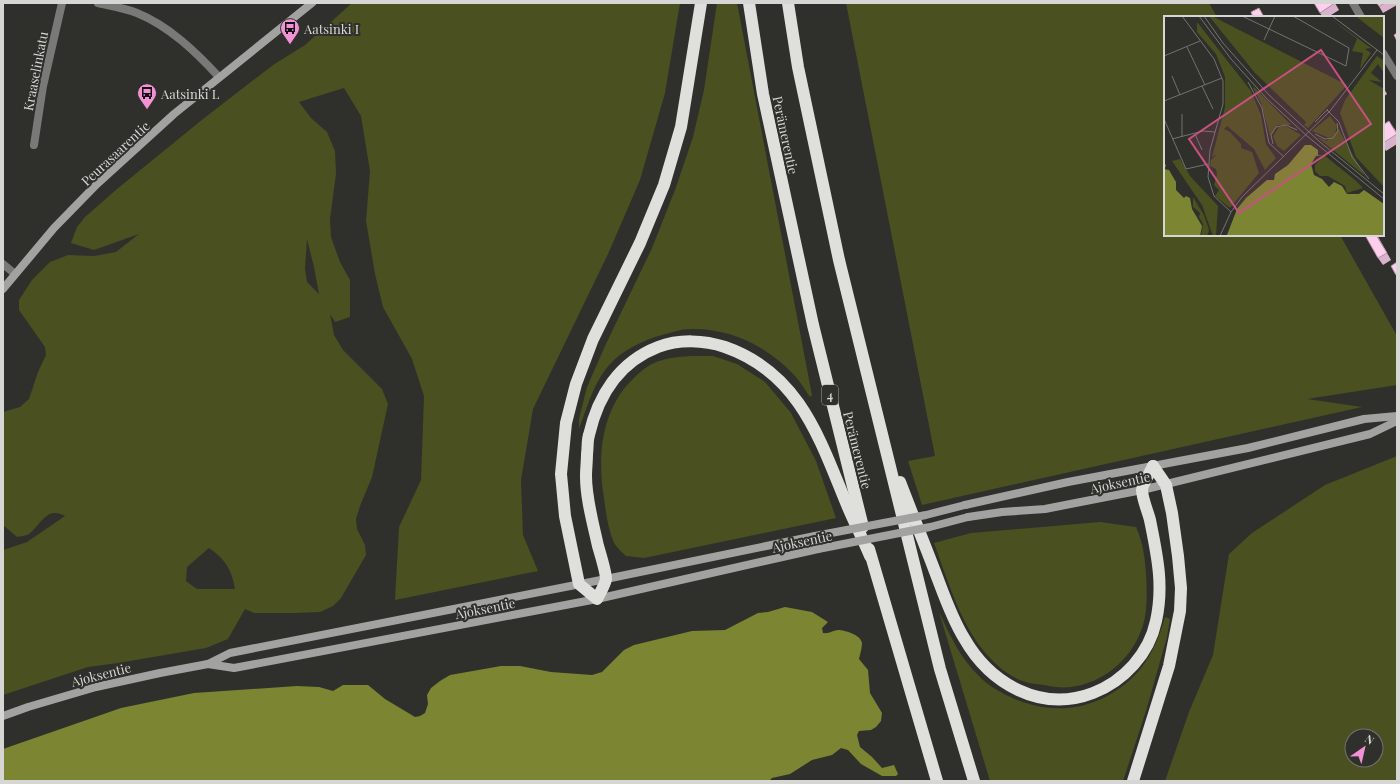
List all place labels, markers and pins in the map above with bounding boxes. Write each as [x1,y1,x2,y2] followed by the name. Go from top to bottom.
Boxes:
[279,17,301,45] bus stop icon: Aatsinki I
[303,20,359,37] place label: Aatsinki I
[136,82,158,110] bus stop icon: Aatsinki L
[160,85,220,102] place label: Aatsinki L

